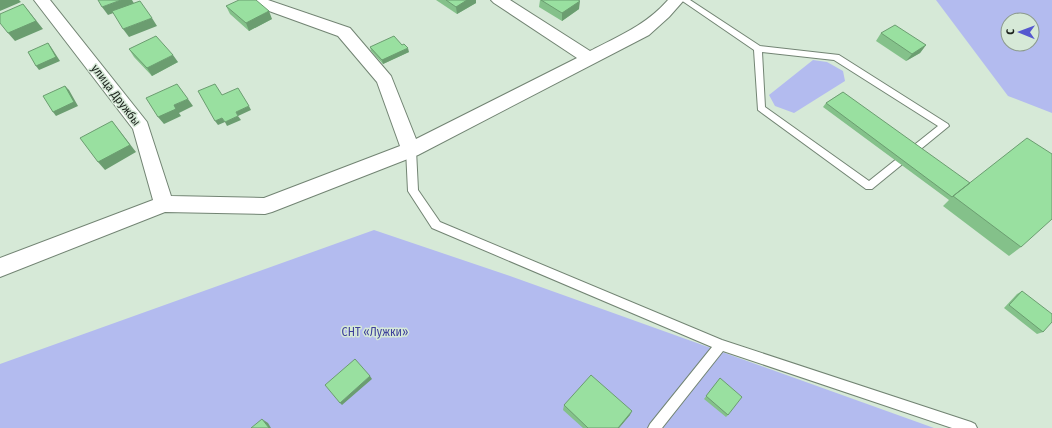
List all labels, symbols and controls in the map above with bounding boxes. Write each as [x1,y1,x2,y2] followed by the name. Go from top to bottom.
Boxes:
[1000,12,1040,52] north arrow
[1004,29,1017,35] text: С
[88,62,144,128] street label: улица Дружбы
[342,325,408,339] park label: СНТ «Лужки»

